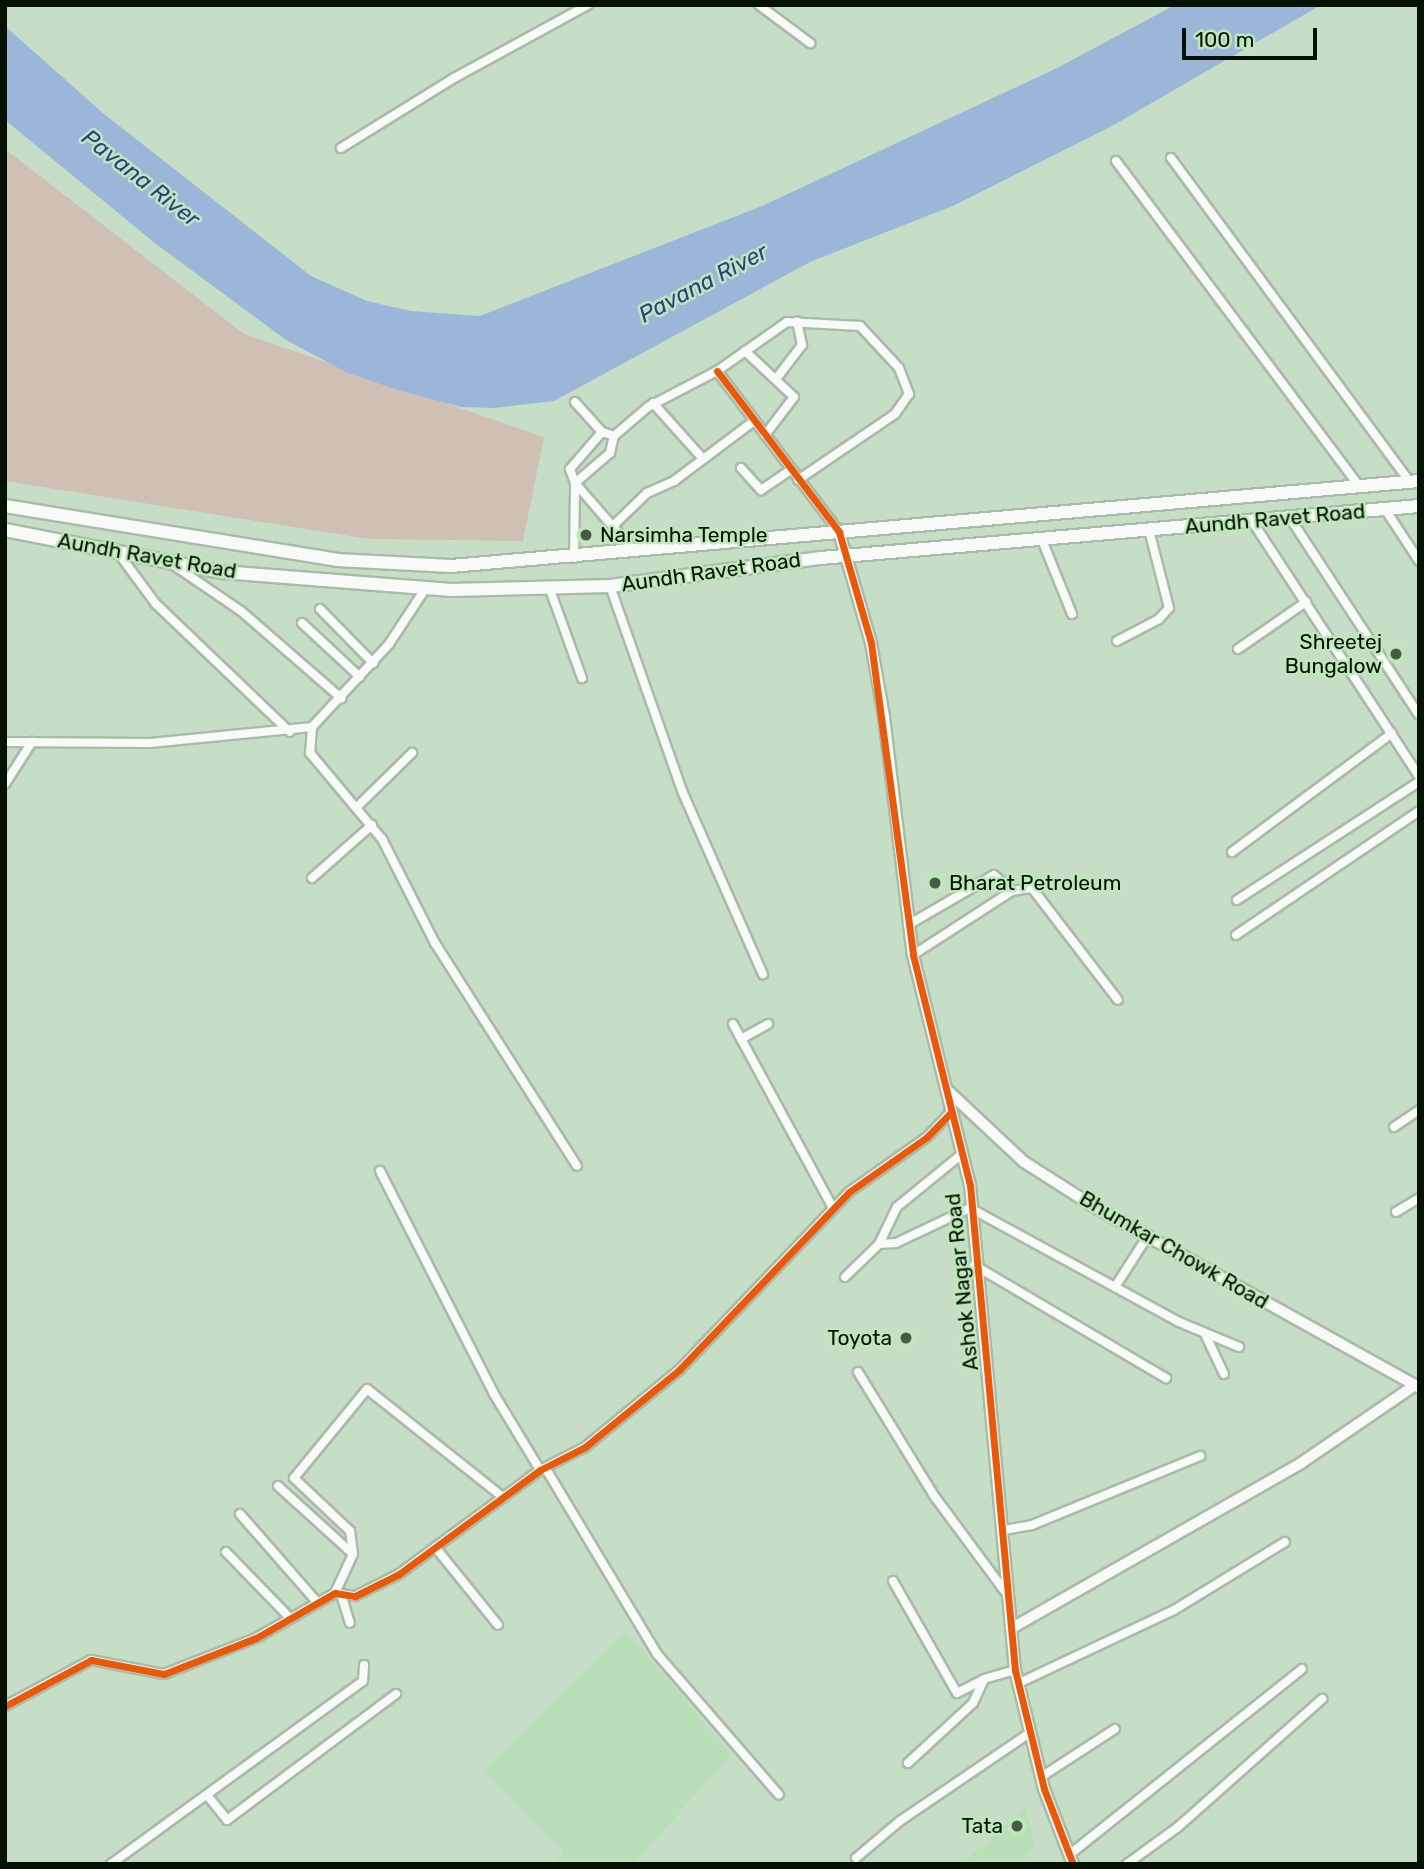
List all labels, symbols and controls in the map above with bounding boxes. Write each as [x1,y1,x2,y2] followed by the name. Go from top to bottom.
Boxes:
[1186,14,1321,58] scale bar
[1195,27,1254,52] text: 100 m
[76,123,206,233] water label: Pavana River
[634,237,772,329] water label: Pavana River
[1184,499,1366,539] street label: Aundh Ravet Road
[600,522,768,548] place label: Narsimha Temple
[578,527,594,543] marker: Narsimha Temple
[56,528,238,584] street label: Aundh Ravet Road
[620,547,802,597] street label: Aundh Ravet Road
[1285,629,1382,679] place label: Shreetej Bungalow
[1388,646,1404,662] marker: Shreetej Bungalow
[949,870,1121,896] place label: Bharat Petroleum
[927,875,943,891] marker: Bharat Petroleum
[1075,1185,1273,1315] street label: Bhumkar Chowk Road
[940,1192,984,1372] street label: Ashok Nagar Road
[827,1325,892,1351] place label: Toyota
[898,1330,914,1346] marker: Toyota
[961,1813,1003,1839] place label: Tata
[1009,1818,1025,1834] marker: Tata

